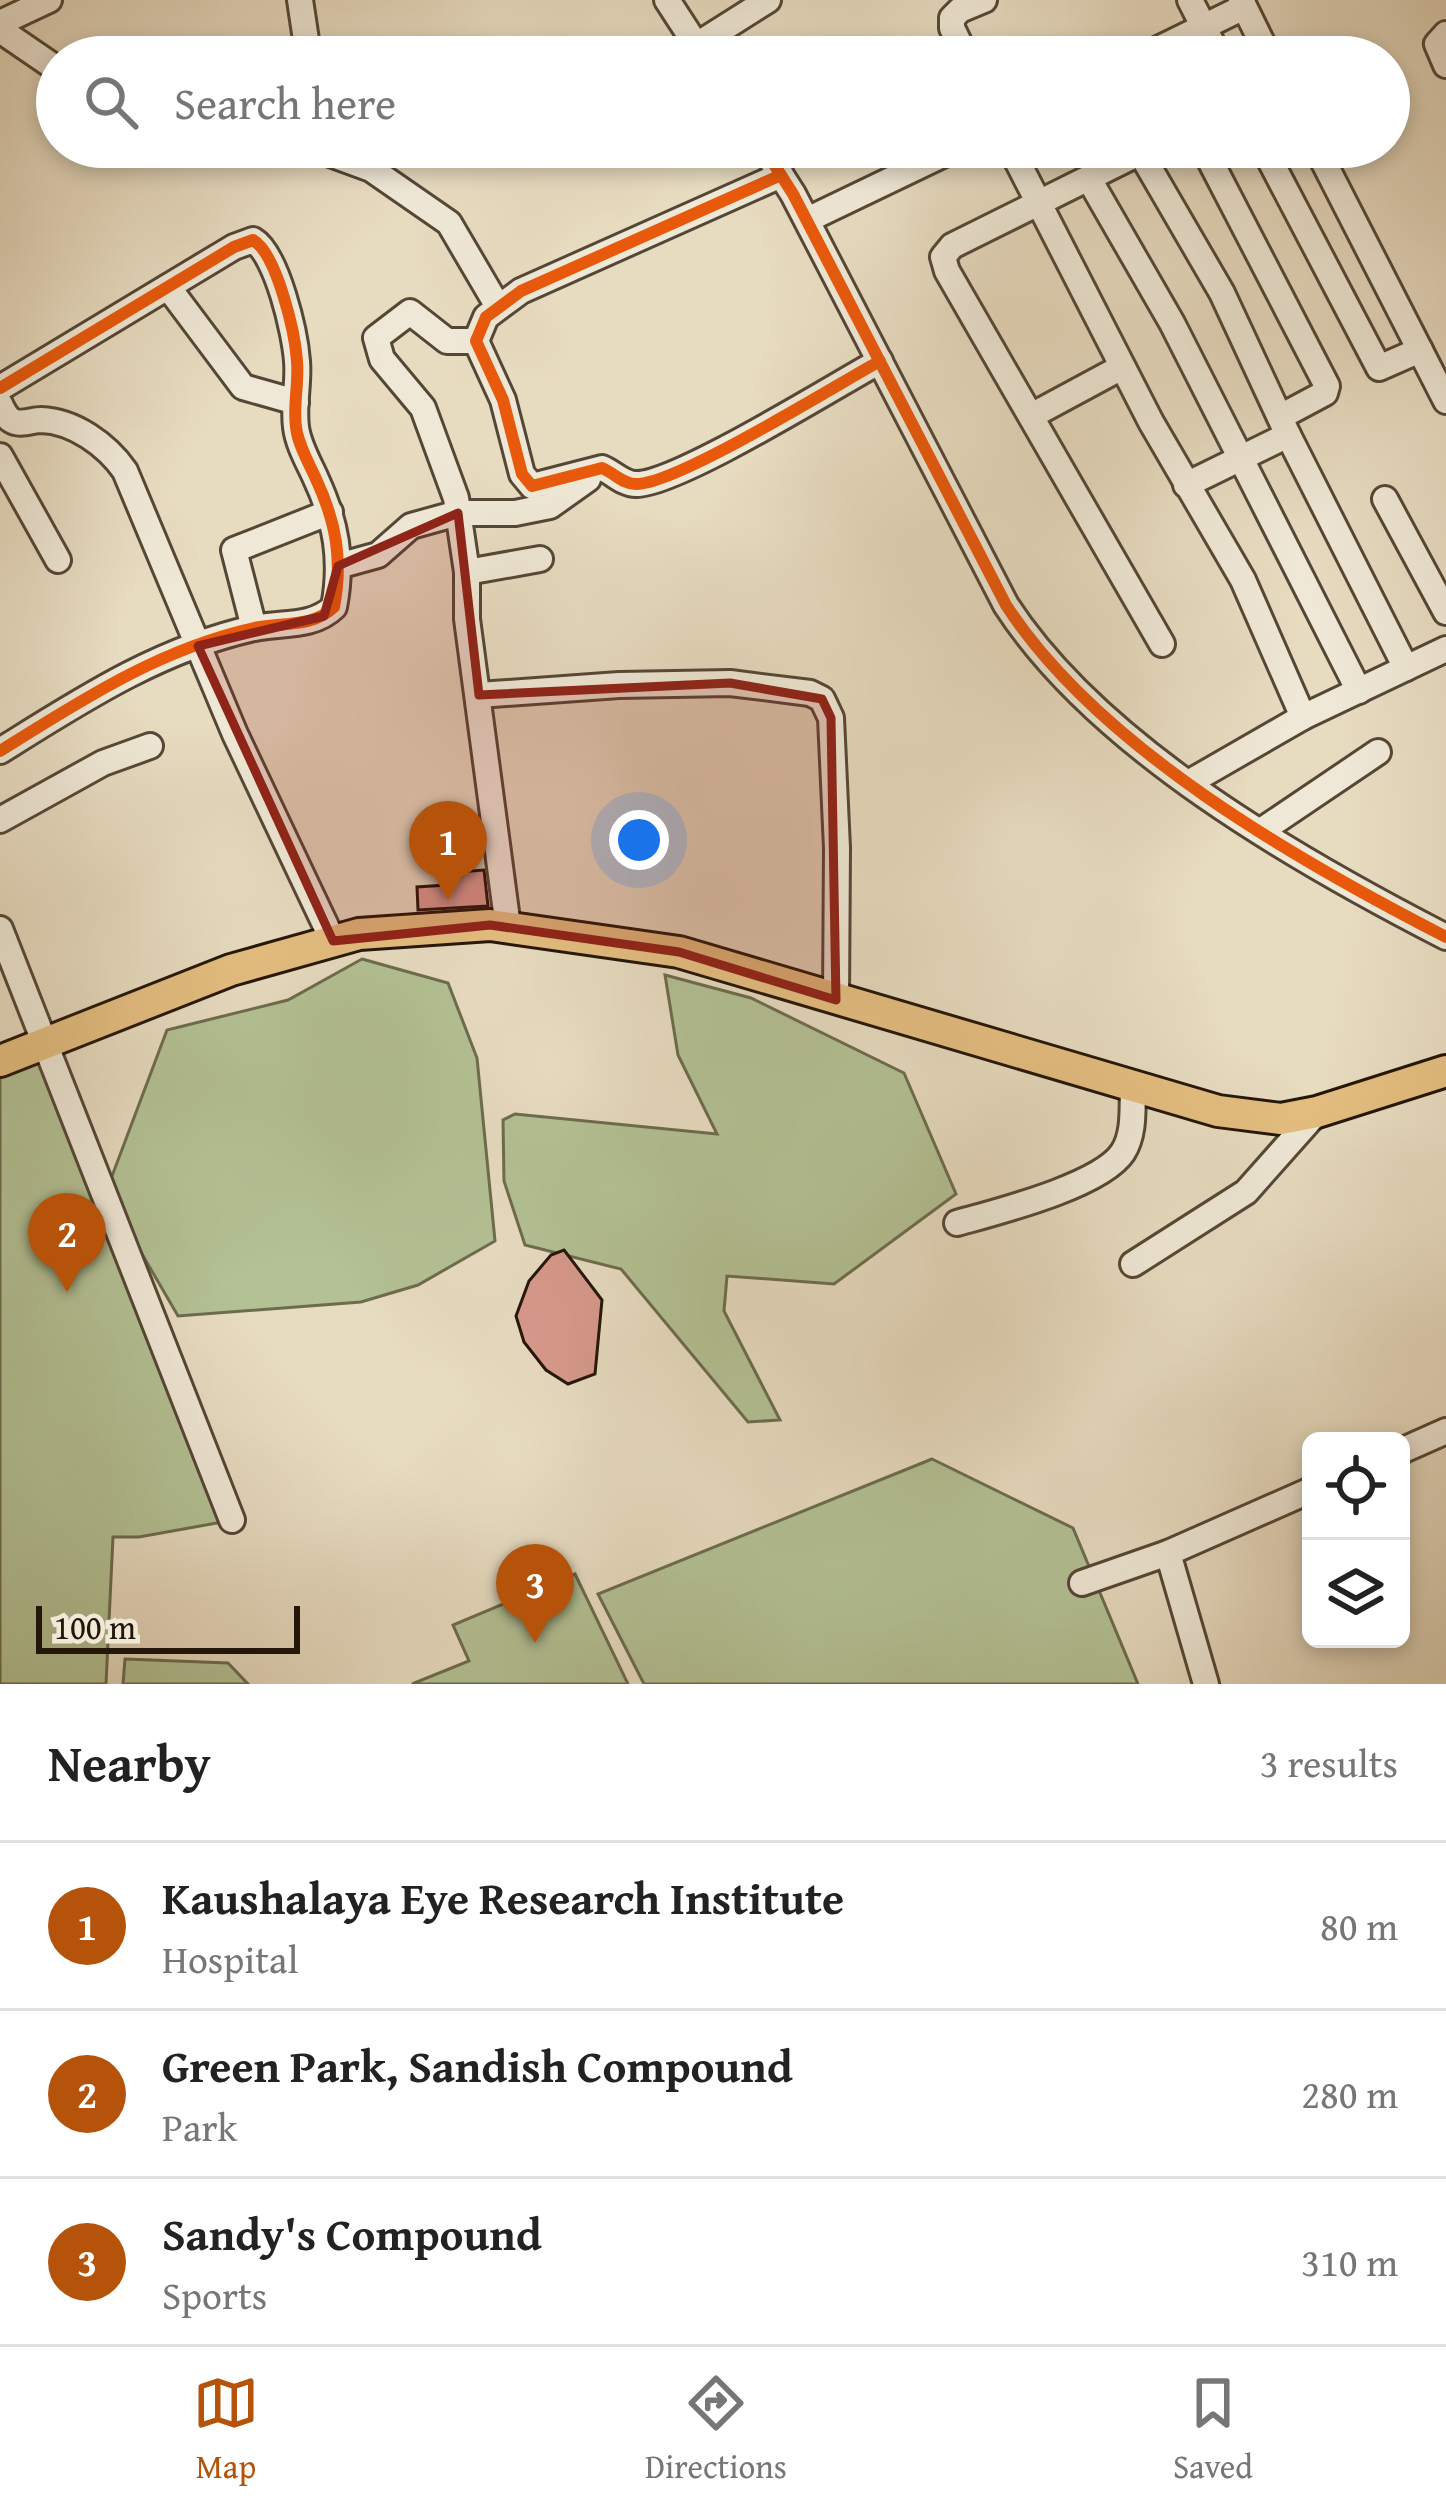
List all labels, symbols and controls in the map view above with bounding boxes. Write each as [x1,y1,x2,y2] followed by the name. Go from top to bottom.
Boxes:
[36,36,1410,168] search box
[78,69,144,135] icon: search
[174,70,396,135] text: Search here
[409,801,487,900] pin: 1
[609,810,669,870] your location
[28,1193,106,1292] pin: 2
[1302,1432,1410,1648] map controls
[1302,1432,1410,1540] button: locate
[1302,1540,1410,1648] button: layers
[496,1544,574,1643] pin: 3
[36,1600,300,1653] scale bar
[54,1603,136,1651] text: 100 m
[48,1725,211,1800] text: Nearby
[1260,1734,1398,1791] text: 3 results
[162,1865,844,1930] text: Kaushalaya Eye Research Institute
[77,1897,97,1954] text: 1
[1320,1897,1398,1954] text: 80 m
[162,1930,298,1987] text: Hospital
[162,2033,793,2098] text: Green Park, Sandish Compound
[77,2065,97,2122] text: 2
[1301,2065,1398,2122] text: 280 m
[162,2098,237,2155] text: Park
[162,2201,542,2266] text: Sandy's Compound
[77,2233,97,2290] text: 3
[1301,2233,1398,2290] text: 310 m
[162,2266,267,2323] text: Sports
[193,2370,259,2490] tab: Map
[645,2370,787,2490] tab: Directions
[1173,2370,1253,2490] tab: Saved

